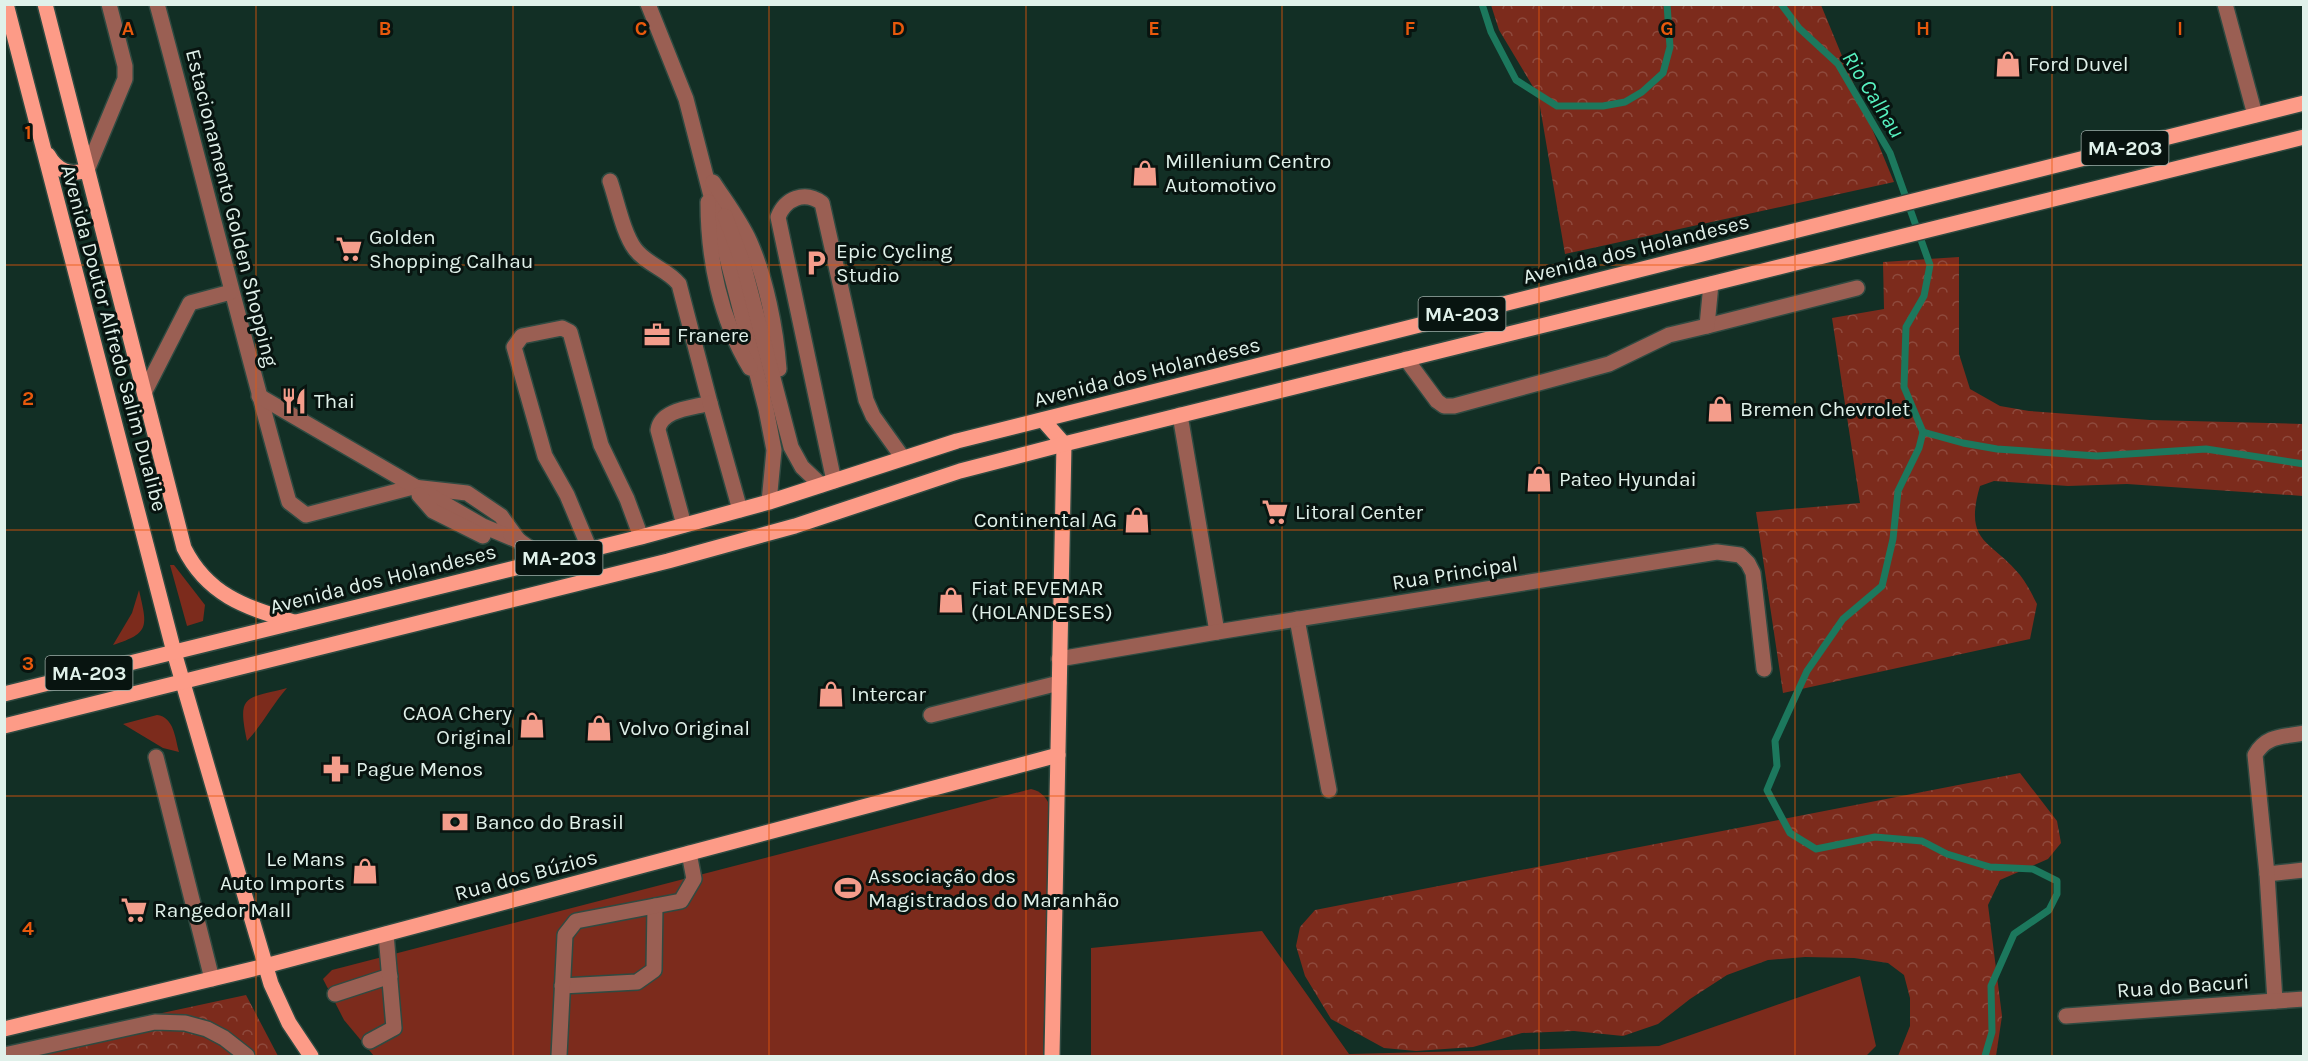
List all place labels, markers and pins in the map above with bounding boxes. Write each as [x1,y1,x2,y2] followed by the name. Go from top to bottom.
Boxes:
[1993,49,2023,79] shop icon: Ford Duvel
[2028,52,2129,76] place label: Ford Duvel
[1165,149,1331,197] place label: Millenium Centro Automotivo
[1130,158,1160,188] shop icon: Millenium Centro Automotivo
[369,225,533,273] place label: Golden Shopping Calhau
[334,234,364,264] supermarket icon: Golden Shopping Calhau
[836,239,952,287] place label: Epic Cycling Studio
[801,248,831,278] parking icon: Epic Cycling Studio
[642,320,672,350] office icon: Franere
[677,323,749,347] place label: Franere
[279,386,309,416] restaurant icon: Thai
[314,389,355,413] place label: Thai
[1705,394,1735,424] shop icon: Bremen Chevrolet
[1740,397,1910,421] place label: Bremen Chevrolet
[1524,464,1554,494] shop icon: Pateo Hyundai
[1559,467,1697,491] place label: Pateo Hyundai
[1260,497,1290,527] supermarket icon: Litoral Center
[1295,500,1423,524] place label: Litoral Center
[1122,505,1152,535] shop icon: Continental AG
[974,508,1117,532] place label: Continental AG
[971,576,1113,624] place label: Fiat REVEMAR (HOLANDESES)
[936,585,966,615] shop icon: Fiat REVEMAR (HOLANDESES)
[816,679,846,709] shop icon: Intercar
[851,682,926,706] place label: Intercar
[403,701,512,749] place label: CAOA Chery Original
[517,710,547,740] shop icon: CAOA Chery Original
[584,713,614,743] shop icon: Volvo Original
[619,716,750,740] place label: Volvo Original
[321,754,351,784] pharmacy icon: Pague Menos
[356,757,483,781] place label: Pague Menos
[440,807,470,837] bank icon: Banco do Brasil
[475,810,624,834] place label: Banco do Brasil
[220,847,345,895] place label: Le Mans Auto Imports
[350,856,380,886] shop icon: Le Mans Auto Imports
[868,864,1119,912] place label: Associação dos Magistrados do Maranhão
[833,873,863,903] sports icon: Associação dos Magistrados do Maranhão
[119,895,149,925] supermarket icon: Rangedor Mall
[154,898,291,922] place label: Rangedor Mall

